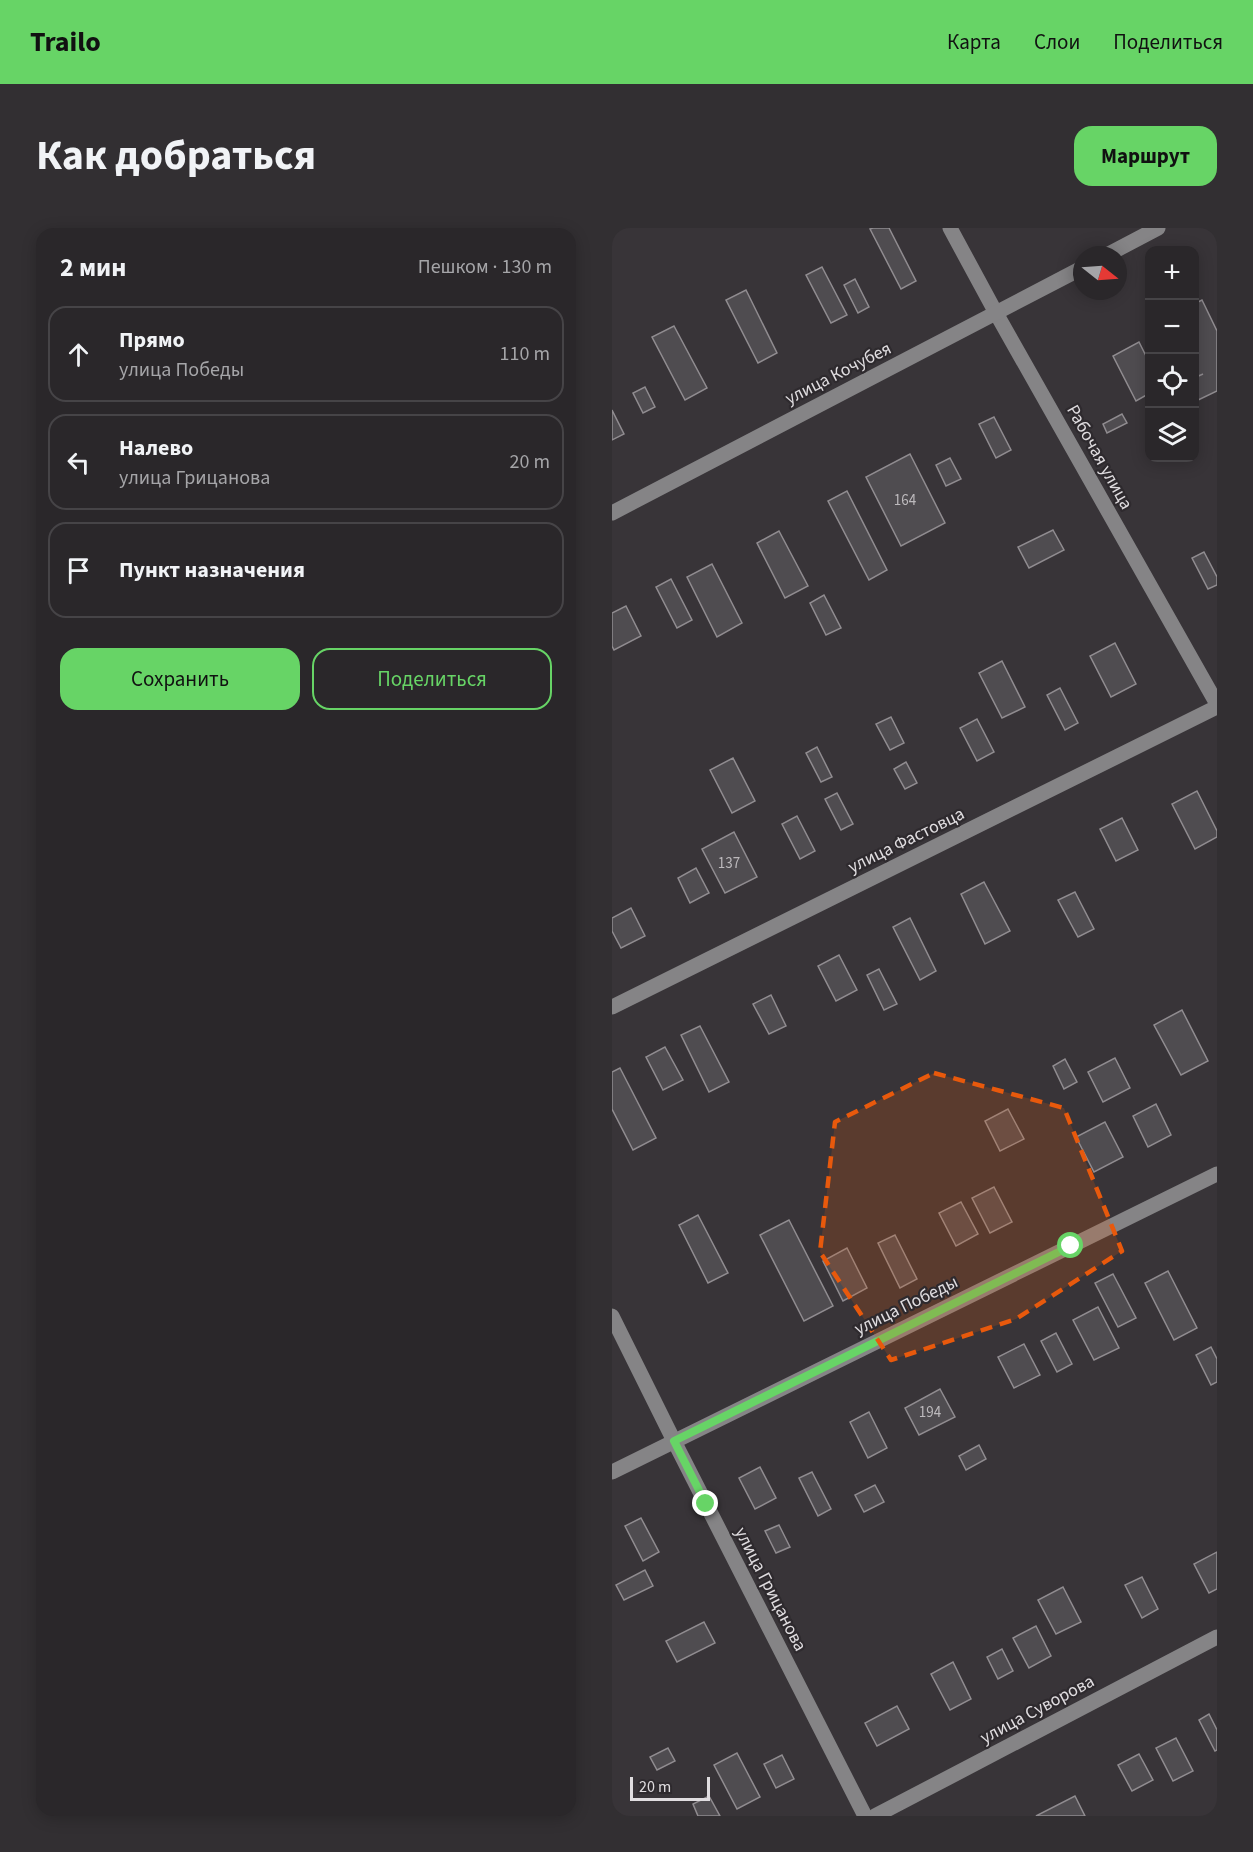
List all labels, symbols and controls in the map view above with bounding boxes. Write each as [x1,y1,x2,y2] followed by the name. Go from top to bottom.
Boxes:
[30,22,101,62] text: Trailo
[947,27,1001,57] text: Карта
[1034,27,1080,57] text: Слои
[1113,27,1223,57] text: Поделиться
[36,126,316,186] text: Как добраться
[1074,126,1217,186] button: Маршрут
[1073,246,1127,300] north arrow
[1145,246,1199,462] map controls
[1145,246,1199,300] button: +
[60,249,126,286] text: 2 мин
[418,253,552,281] text: Пешком · 130 m
[1145,300,1199,354] button: −
[119,324,185,356] text: Прямо
[781,336,896,411] street label: улица Кочубея
[62,338,95,371] icon: ahead
[500,340,550,368] text: 110 m
[1145,354,1199,408] button: locate
[119,356,244,384] text: улица Победы
[1060,400,1139,514] street label: Рабочая улица
[1145,408,1199,462] button: layers
[119,432,193,464] text: Налево
[62,446,95,479] icon: left
[510,448,550,476] text: 20 m
[119,464,270,492] text: улица Грицанова
[894,490,917,511] house number: 164
[62,554,95,587] icon: arrive
[119,554,305,586] text: Пункт назначения
[60,648,300,710] button: Сохранить
[312,648,552,710] button: Поделиться
[844,801,969,879] street label: улица Фастовца
[718,853,740,874] house number: 137
[1057,1232,1083,1258] route start
[850,1270,962,1341] street label: улица Победы
[919,1402,942,1423] house number: 194
[692,1490,718,1516] route end
[729,1523,813,1656] street label: улица Грицанова
[976,1669,1099,1750] street label: улица Суворова
[630,1774,710,1802] scale bar
[639,1776,671,1798] text: 20 m

